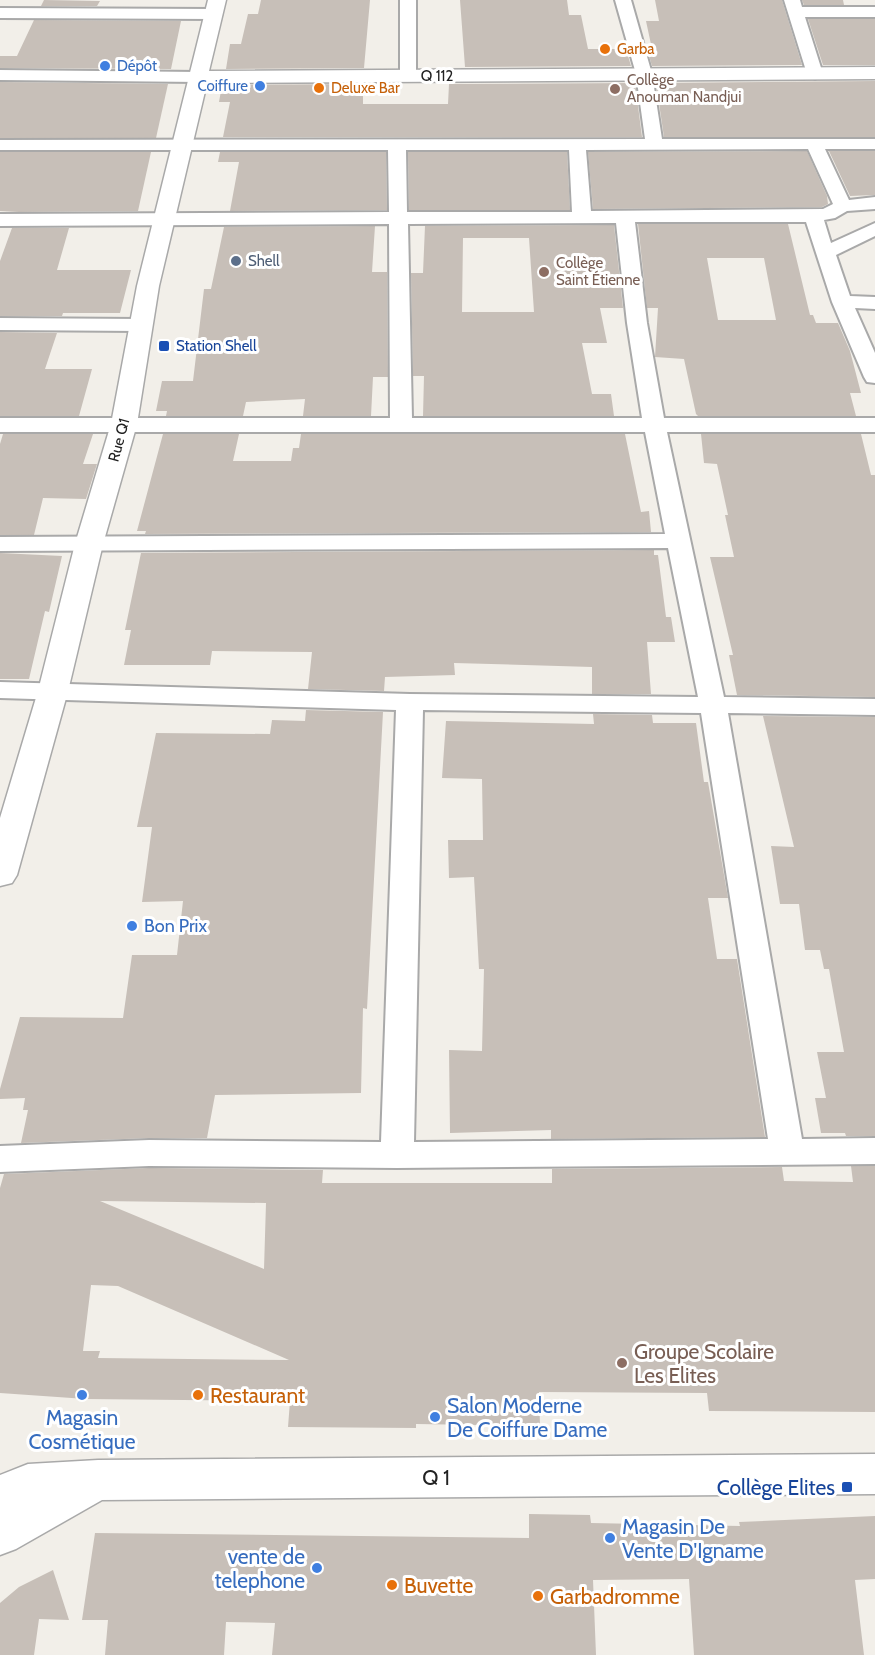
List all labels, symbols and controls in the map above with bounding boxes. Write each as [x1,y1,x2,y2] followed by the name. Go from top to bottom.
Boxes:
[617,40,655,58] place label: Garba
[598,42,612,56] marker: Garba
[117,57,157,75] place label: Dépôt
[98,59,112,73] marker: Dépôt
[421,67,453,85] street label: Q 112
[627,71,741,106] place label: Collège Anouman Nandjui
[198,77,248,95] place label: Coiffure
[253,79,267,93] marker: Coiffure
[331,79,400,97] place label: Deluxe Bar
[312,81,326,95] marker: Deluxe Bar
[608,82,622,96] marker: Collège Anouman Nandjui
[248,252,280,270] place label: Shell
[229,254,243,268] marker: Shell
[556,254,641,289] place label: Collège Saint Étienne
[537,265,551,279] marker: Collège Saint Étienne
[176,337,257,355] place label: Station Shell
[157,339,171,353] marker: Station Shell
[105,416,133,464] street label: Rue Q1
[144,915,207,937] place label: Bon Prix
[125,919,139,933] marker: Bon Prix
[634,1339,774,1388] place label: Groupe Scolaire Les Elites
[615,1356,629,1370] marker: Groupe Scolaire Les Elites
[210,1383,305,1408] place label: Restaurant
[75,1388,89,1402] marker: Magasin Cosmétique
[191,1388,205,1402] marker: Restaurant
[447,1393,608,1442] place label: Salon Moderne De Coiffure Dame
[28,1405,136,1454] place label: Magasin Cosmétique
[428,1410,442,1424] marker: Salon Moderne De Coiffure Dame
[422,1465,450,1490] street label: Q 1
[717,1475,835,1500] place label: Collège Elites
[840,1480,854,1494] marker: Collège Elites
[622,1514,764,1563] place label: Magasin De Vente D'Igname
[603,1531,617,1545] marker: Magasin De Vente D'Igname
[215,1544,305,1593] place label: vente de telephone
[310,1561,324,1575] marker: vente de telephone
[404,1573,473,1598] place label: Buvette
[385,1578,399,1592] marker: Buvette
[550,1584,680,1609] place label: Garbadromme
[531,1589,545,1603] marker: Garbadromme

